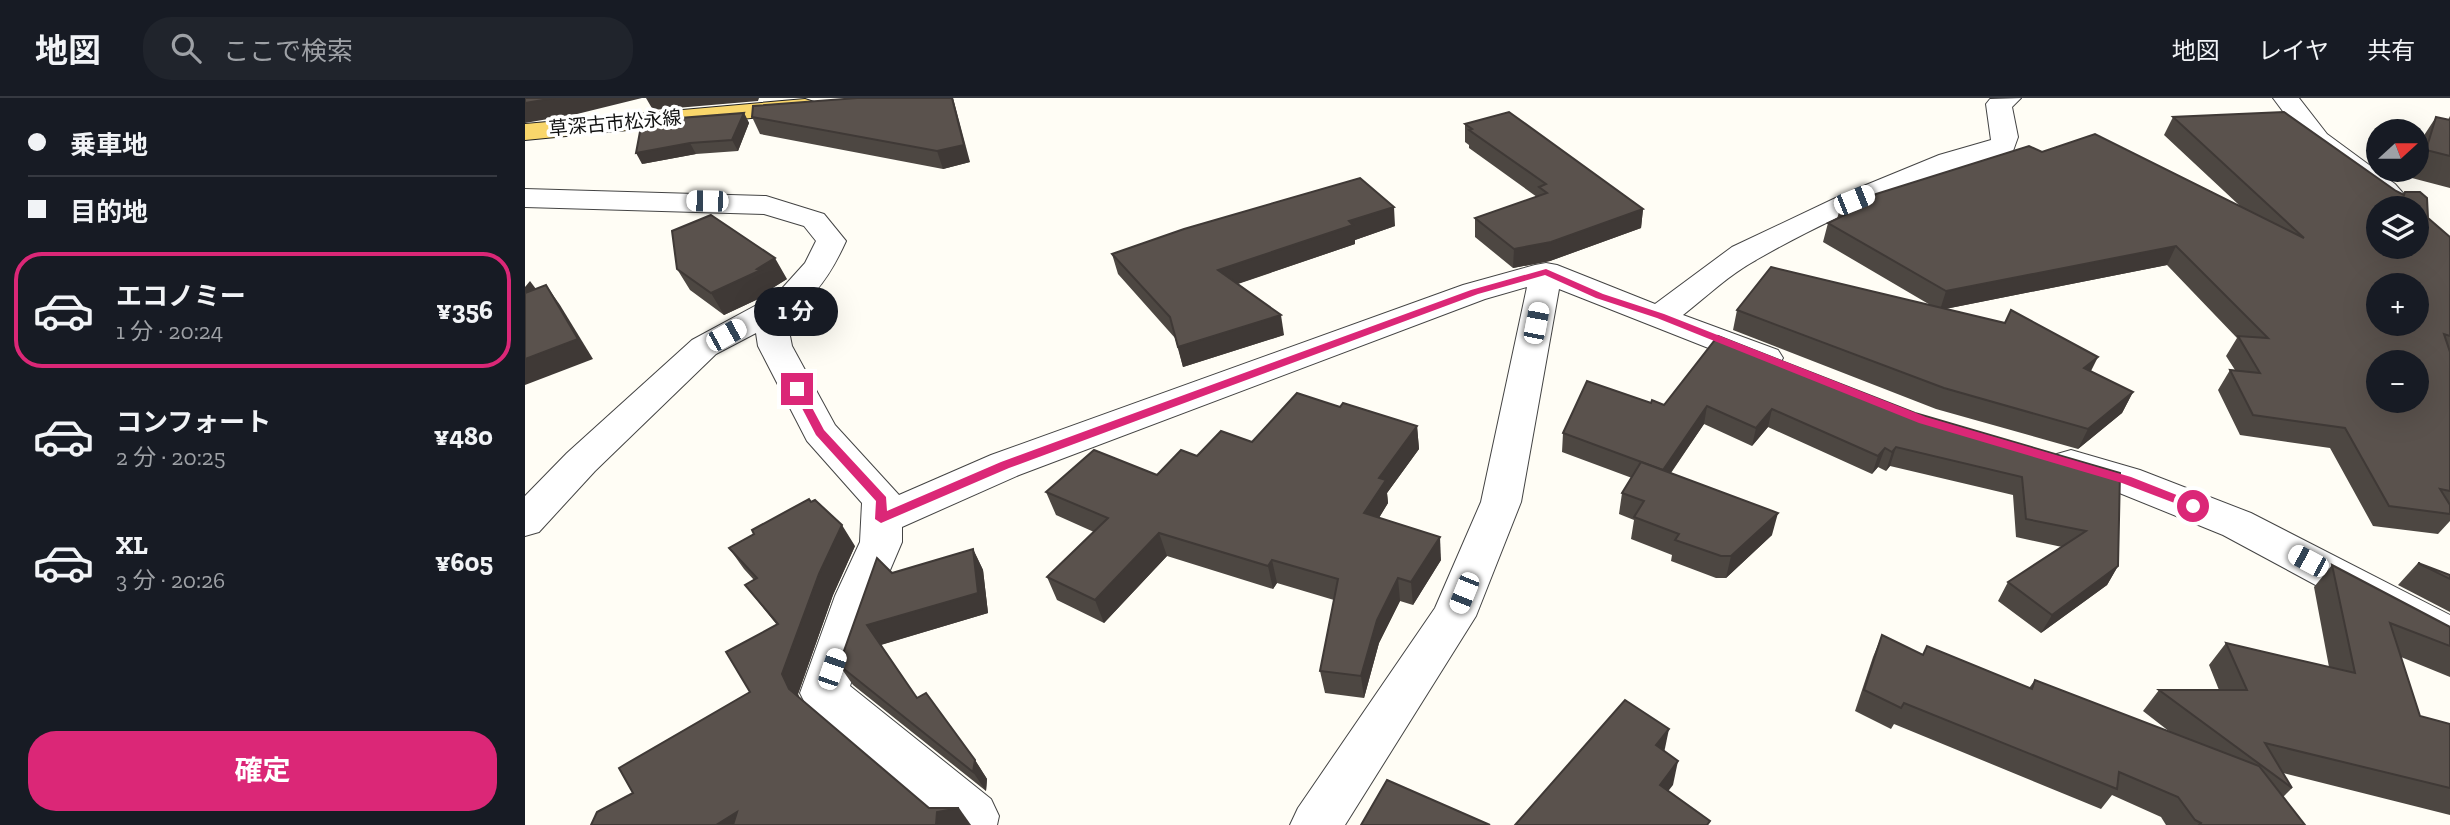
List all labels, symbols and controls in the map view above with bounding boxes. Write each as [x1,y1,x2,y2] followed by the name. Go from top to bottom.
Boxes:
[143,17,633,80] search box
[167,29,205,67] icon: search
[35,31,101,70] text: 地図
[223,35,353,67] text: ここで検索
[2172,36,2220,65] text: 地図
[2258,36,2329,65] text: レイヤ
[2367,36,2415,65] text: 共有
[548,106,682,140] street label: 草深古市松永線
[2366,119,2429,182] north arrow
[2366,119,2429,413] map controls
[70,129,148,161] text: 乗車地
[1831,182,1878,218] car
[686,190,729,212] car
[70,196,148,228] text: 目的地
[2366,196,2429,259] button: layers
[2366,273,2429,336] button: +
[32,279,95,342] icon: car
[116,280,246,312] text: エコノミー
[755,288,839,336] callout: 1 分
[436,294,493,326] text: ¥356
[778,297,814,325] text: 1 分
[1522,300,1551,346] car
[703,316,750,354] car
[116,317,223,345] text: 1 分 · 20:24
[2366,350,2429,413] button: −
[781,373,813,405] route end
[32,405,95,468] icon: car
[116,406,271,438] text: コンフォート
[434,420,493,452] text: ¥480
[116,443,225,471] text: 2 分 · 20:25
[2177,490,2209,522] route start
[116,529,148,561] text: XL
[32,531,95,594] icon: car
[2285,542,2332,580] car
[435,546,493,578] text: ¥605
[116,566,225,594] text: 3 分 · 20:26
[1447,570,1482,616] car
[816,646,849,692] car
[28,731,497,811] button: 確定

